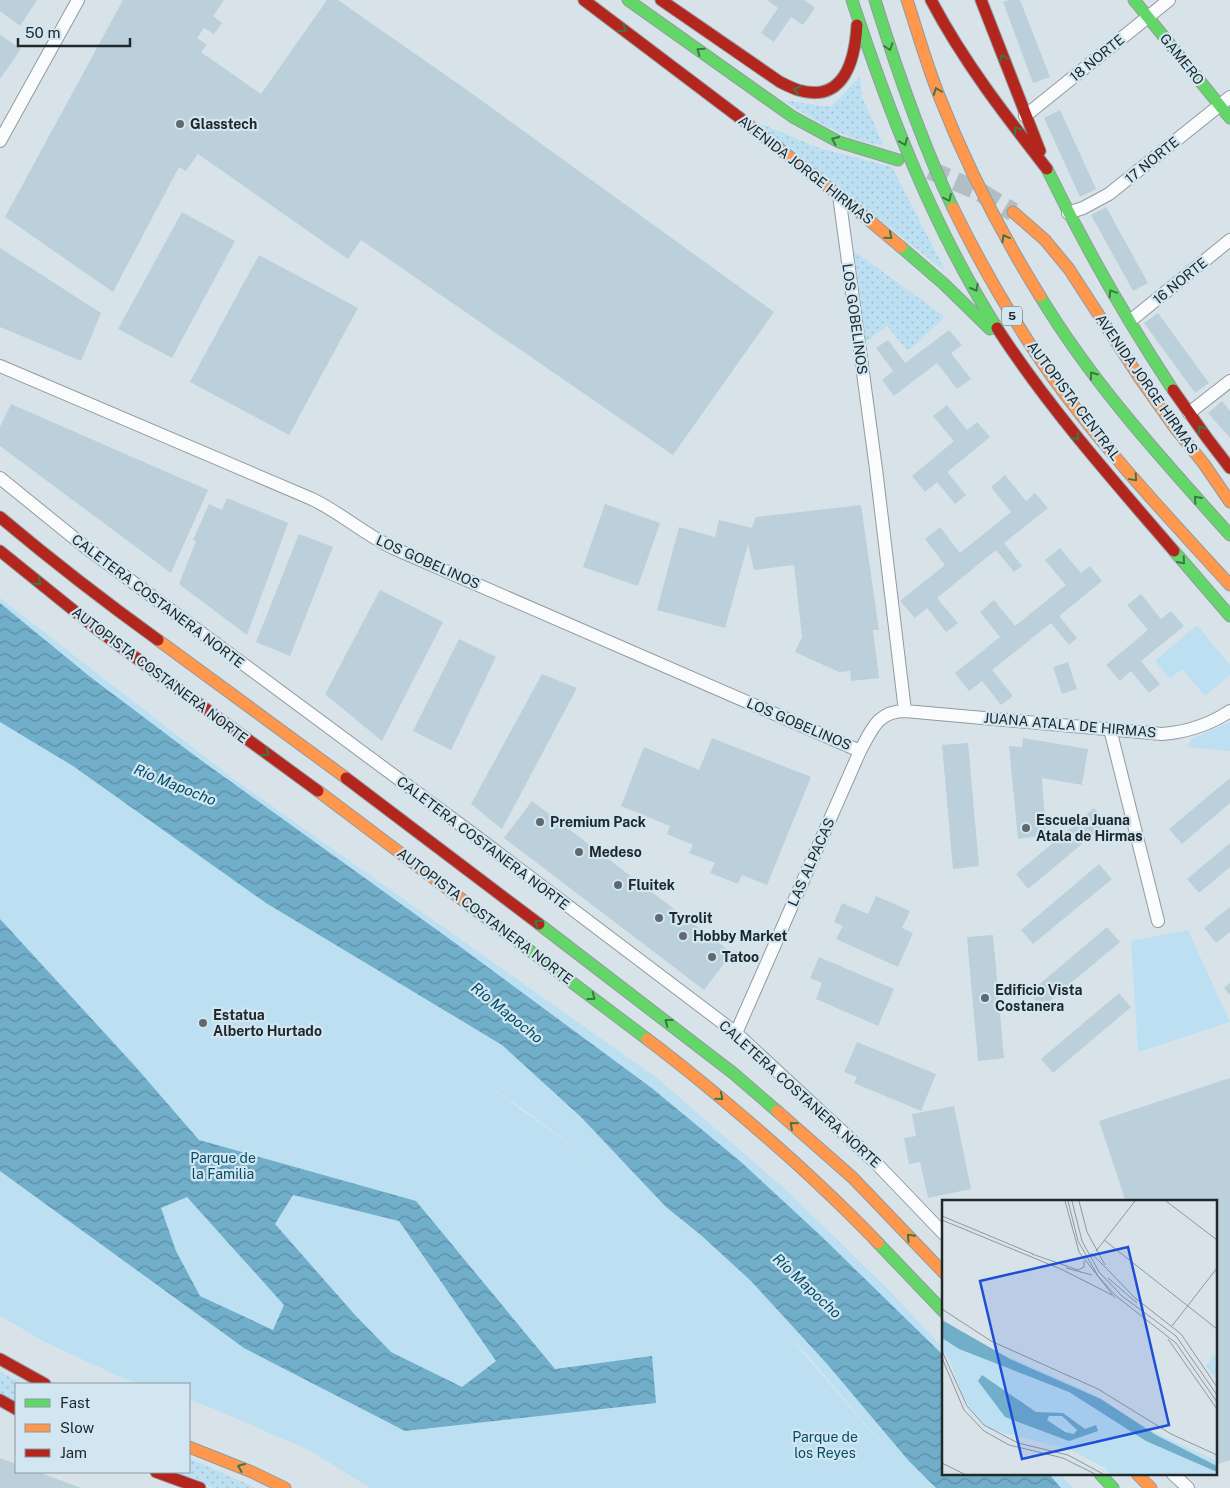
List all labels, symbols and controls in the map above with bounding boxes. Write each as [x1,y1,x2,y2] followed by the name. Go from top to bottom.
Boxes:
[18,15,130,47] scale bar
[617,23,626,31] one-way arrow
[25,24,60,41] text: 50 m
[1157,30,1207,88] street label: GAMERO
[1067,31,1127,85] street label: 18 NORTE
[884,42,894,50] one-way arrow
[696,48,706,57] one-way arrow
[999,55,1009,63] one-way arrow
[794,85,802,95] one-way arrow
[933,87,943,95] one-way arrow
[735,112,877,228] street label: AVENIDA JORGE HIRMAS
[190,116,257,132] place label: Glasstech
[174,118,186,130] marker: Glasstech
[1015,127,1023,136] one-way arrow
[1122,133,1182,187] street label: 17 NORTE
[831,135,840,146] one-way arrow
[899,137,909,145] one-way arrow
[942,193,952,202] one-way arrow
[884,230,893,239] one-way arrow
[1002,234,1012,243] one-way arrow
[1150,254,1210,308] street label: 16 NORTE
[839,263,871,375] street label: LOS GOBELINOS
[968,282,978,291] one-way arrow
[1109,289,1119,298] one-way arrow
[1002,306,1022,326] road number: 5
[1093,311,1201,457] street label: AVENIDA JORGE HIRMAS
[1024,338,1124,464] street label: AUTOPISTA CENTRAL
[1090,371,1099,381] one-way arrow
[1198,425,1207,435] one-way arrow
[1071,431,1079,440] one-way arrow
[1128,473,1137,482] one-way arrow
[1194,496,1203,505] one-way arrow
[69,531,247,671] street label: CALETERA COSTANERA NORTE
[374,532,482,592] street label: LOS GOBELINOS
[1176,555,1185,564] one-way arrow
[32,576,42,585] one-way arrow
[69,604,251,746] street label: AUTOPISTA COSTANERA NORTE
[744,695,854,753] street label: LOS GOBELINOS
[983,709,1157,741] street label: JUANA ATALA DE HIRMAS
[260,747,270,756] one-way arrow
[132,760,219,809] water label: Río Mapocho
[394,773,572,913] street label: CALETERA COSTANERA NORTE
[1036,812,1143,844] place label: Escuela Juana Atala de Hirmas
[550,814,646,830] place label: Premium Pack
[784,815,838,909] street label: LAS ALPACAS
[534,816,546,828] marker: Premium Pack
[1020,822,1032,834] marker: Escuela Juana Atala de Hirmas
[589,844,642,860] place label: Medeso
[394,845,576,987] street label: AUTOPISTA COSTANERA NORTE
[573,846,585,858] marker: Medeso
[628,877,675,893] place label: Fluitek
[612,879,624,891] marker: Fluitek
[669,910,713,926] place label: Tyrolit
[653,912,665,924] marker: Tyrolit
[535,921,544,929] one-way arrow
[693,928,788,944] place label: Hobby Market
[677,930,689,942] marker: Hobby Market
[722,949,759,965] place label: Tatoo
[706,951,718,963] marker: Tatoo
[468,979,546,1047] water label: Río Mapocho
[995,982,1082,1014] place label: Edificio Vista Costanera
[586,992,595,1000] one-way arrow
[979,992,991,1004] marker: Edificio Vista Costanera
[213,1007,322,1039] place label: Estatua Alberto Hurtado
[197,1017,209,1029] marker: Estatua Alberto Hurtado
[716,1017,884,1171] street label: CALETERA COSTANERA NORTE
[664,1018,673,1027] one-way arrow
[715,1091,724,1100] one-way arrow
[789,1122,798,1131] one-way arrow
[190,1150,256,1182] park label: Parque de la Familia
[942,1200,1218,1476] inset map
[907,1234,916,1243] one-way arrow
[770,1250,845,1321] water label: Río Mapocho
[15,1383,190,1473] legend
[60,1394,90,1411] text: Fast
[60,1419,95,1436] text: Slow
[792,1429,858,1461] park label: Parque de los Reyes
[60,1444,87,1461] text: Jam
[237,1463,246,1474] one-way arrow

